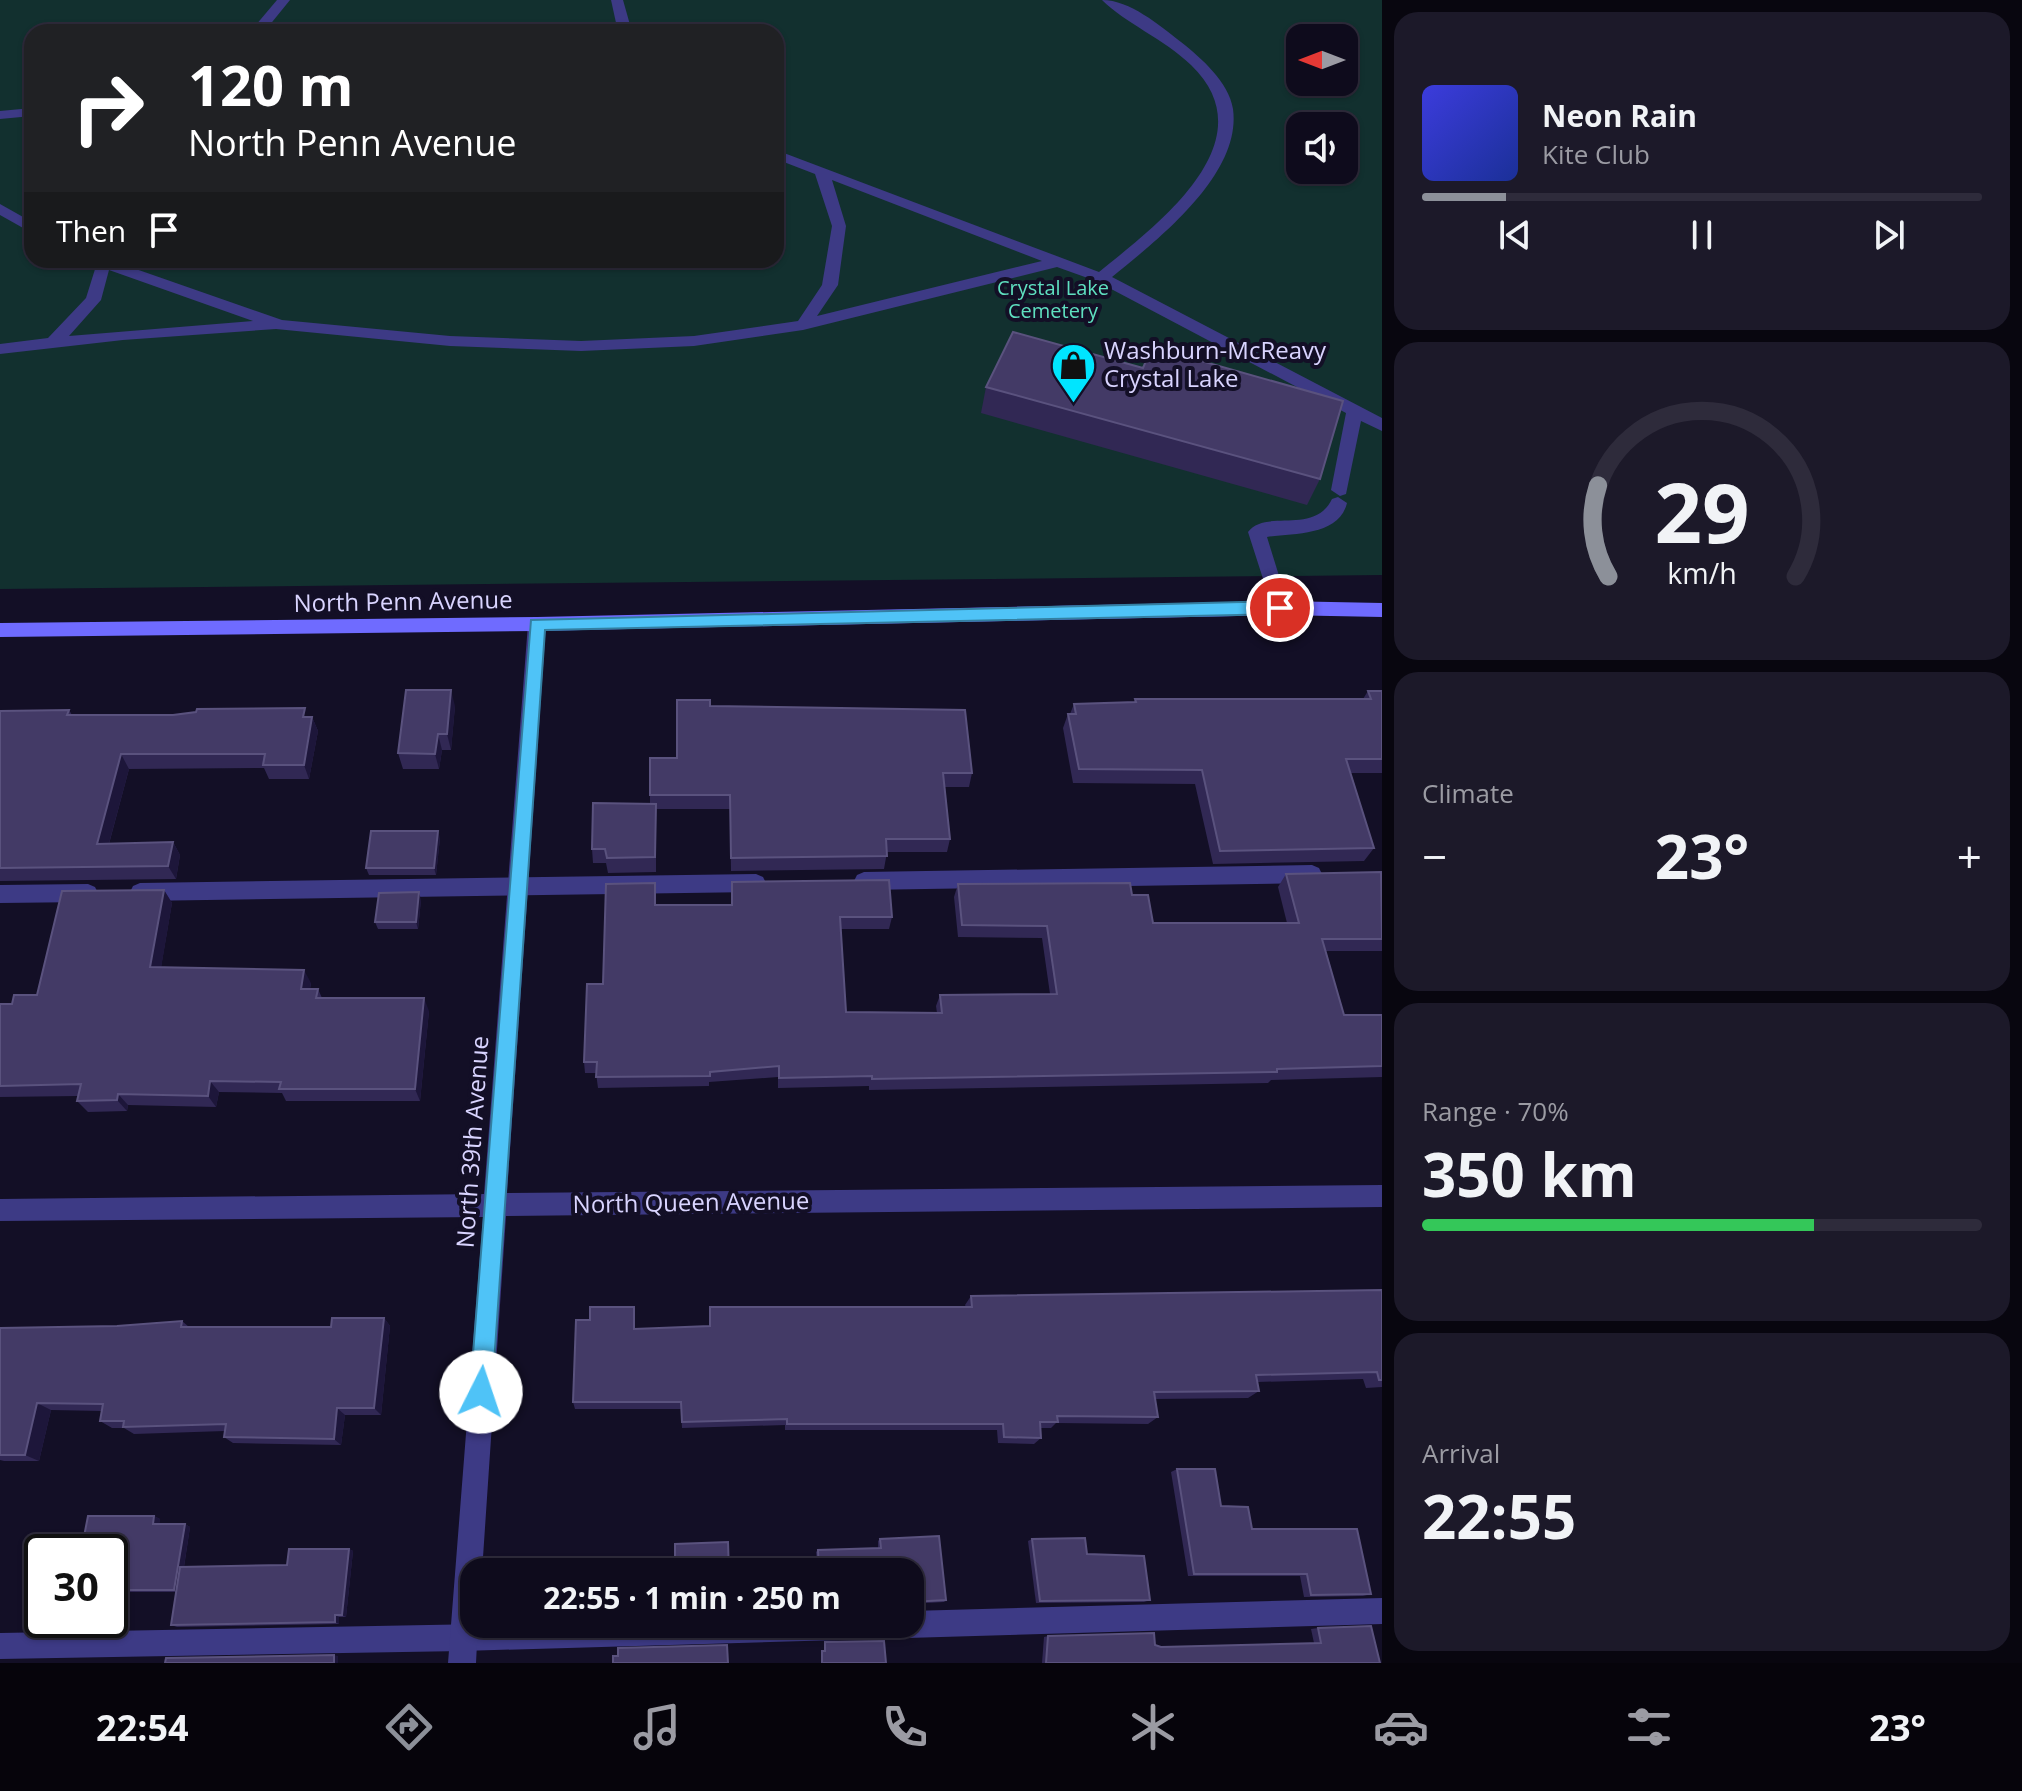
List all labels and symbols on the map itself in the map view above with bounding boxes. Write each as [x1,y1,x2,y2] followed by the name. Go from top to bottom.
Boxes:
[1286,24,1358,96] north arrow
[997,274,1109,324] park label: Crystal Lake Cemetery
[1104,333,1327,394] place label: Washburn-McReavy Crystal Lake
[1049,341,1097,404] shop icon: Washburn-McReavy Crystal Lake
[1246,574,1314,642] pin
[293,582,513,619] street label: North Penn Avenue
[448,1035,495,1249] street label: North 39th Avenue
[572,1183,810,1220] street label: North Queen Avenue
[439,1350,523,1434] position arrow
[24,1534,128,1638] speed limit sign: 30

